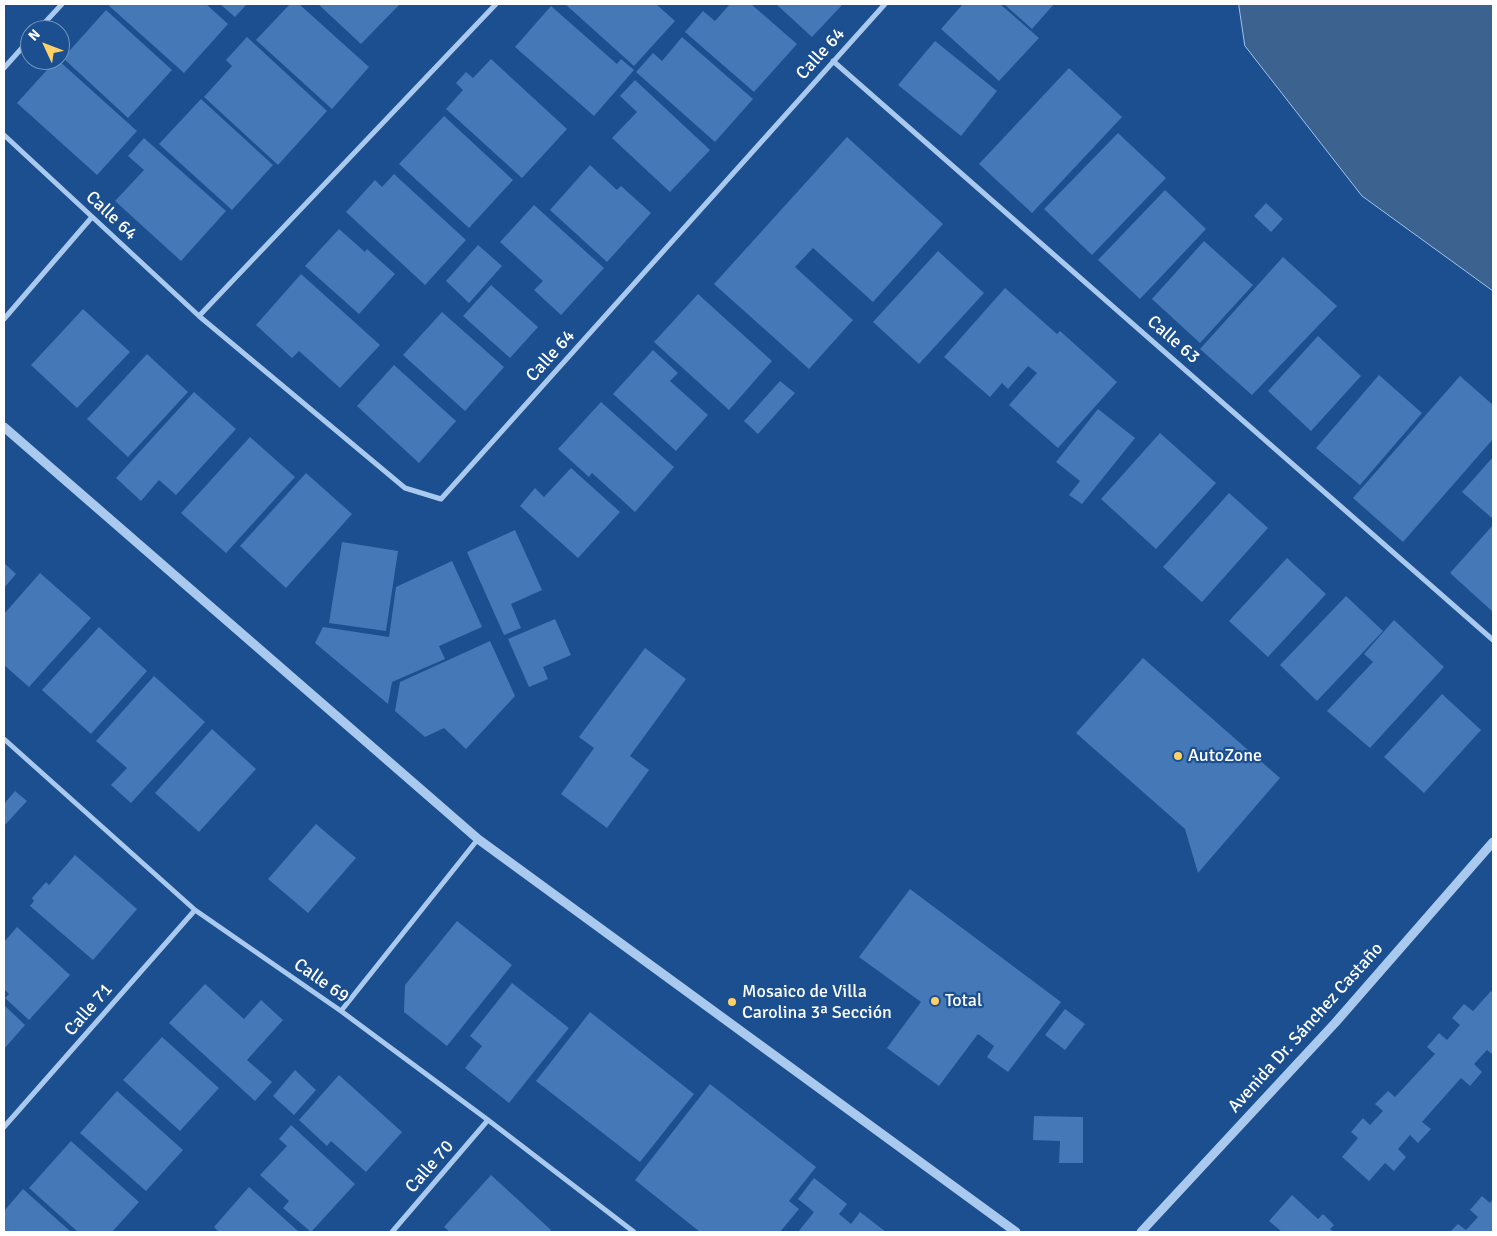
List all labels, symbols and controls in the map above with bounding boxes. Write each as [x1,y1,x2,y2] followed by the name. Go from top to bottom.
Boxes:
[20,20,70,70] north arrow
[792,24,850,84] street label: Calle 64
[25,26,44,44] text: N
[81,187,141,245] street label: Calle 64
[1142,311,1204,369] street label: Calle 63
[522,326,580,386] street label: Calle 64
[1188,745,1262,767] place label: AutoZone
[1172,750,1184,762] marker: AutoZone
[1224,939,1388,1117] street label: Avenida Dr. Sánchez Castaño
[289,954,353,1008] street label: Calle 69
[60,979,118,1041] street label: Calle 71
[742,981,892,1024] place label: Mosaico de Villa Carolina 3ª Sección
[945,990,982,1012] place label: Total
[929,995,941,1007] marker: Total
[726,996,738,1008] marker: Mosaico de Villa Carolina 3ª Sección
[401,1136,459,1198] street label: Calle 70

